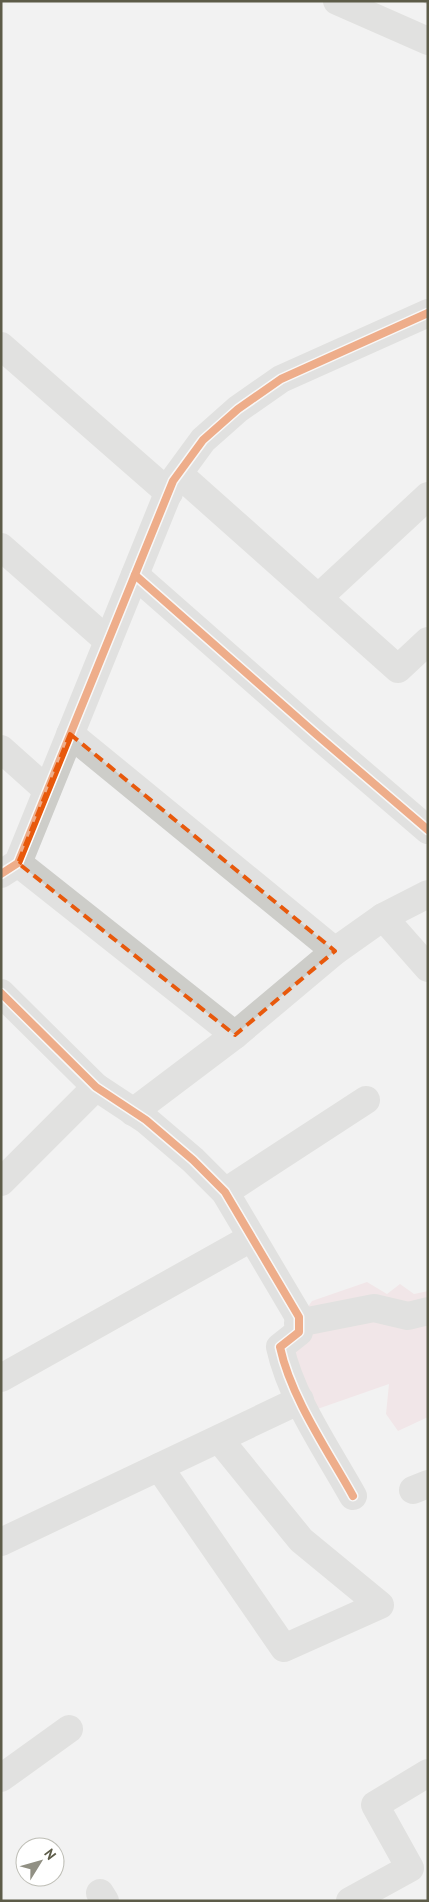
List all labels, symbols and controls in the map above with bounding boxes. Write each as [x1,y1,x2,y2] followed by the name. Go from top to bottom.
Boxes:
[15,1837,65,1887] north arrow
[40,1845,60,1863] text: N

